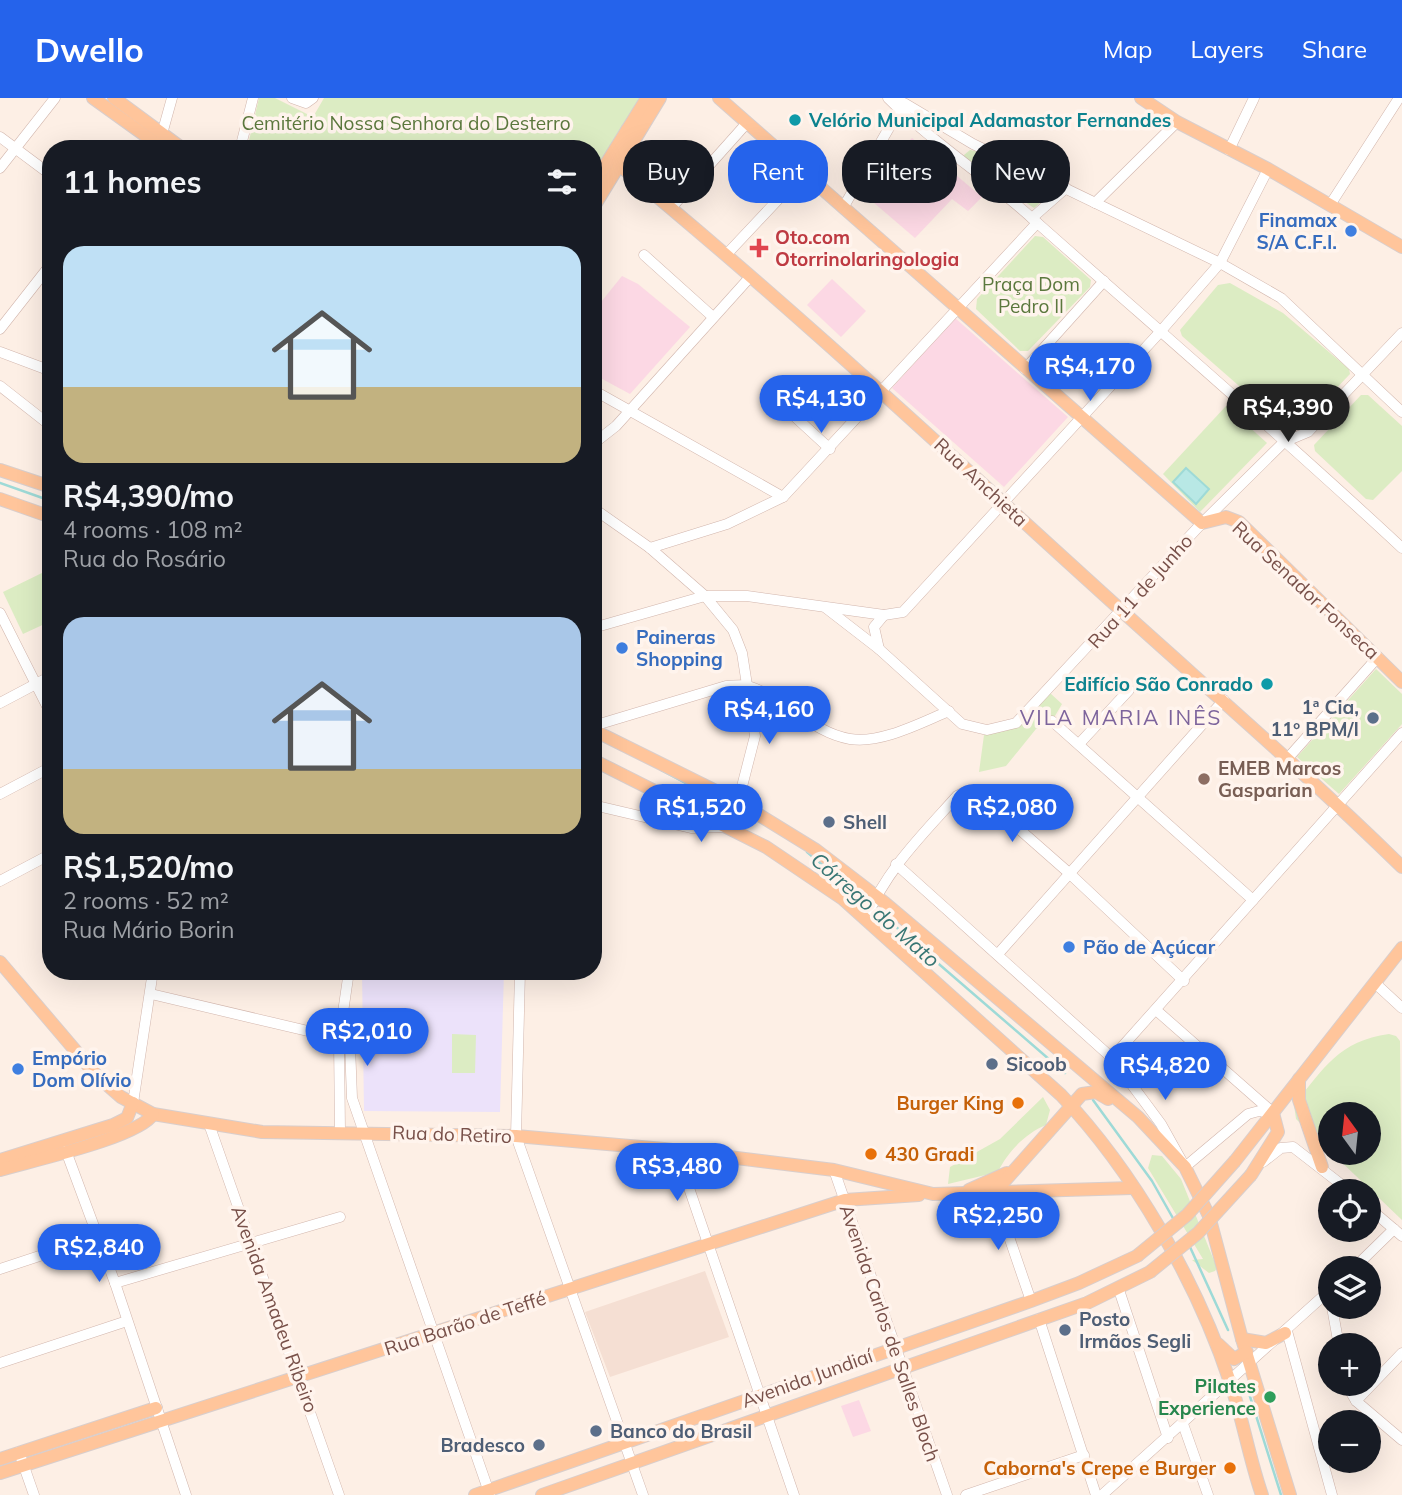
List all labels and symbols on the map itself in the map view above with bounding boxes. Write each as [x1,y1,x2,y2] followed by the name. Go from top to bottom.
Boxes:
[808,108,1171,132] place label: Velório Municipal Adamastor Fernandes
[241,111,571,135] park label: Cemitério Nossa Senhora do Desterro
[787,112,803,128] marker: Velório Municipal Adamastor Fernandes
[1257,208,1338,254] place label: Finamax S/A C.F.I.
[1343,223,1359,239] marker: Finamax S/A C.F.I.
[775,225,959,271] place label: Oto.com Otorrinolaringologia
[749,238,769,258] marker: Oto.com Otorrinolaringologia
[982,272,1080,318] park label: Praça Dom Pedro II
[1025,344,1155,403] pin: R$4,170
[756,376,886,435] pin: R$4,130
[1223,384,1353,444] pin: R$4,390
[929,433,1033,531] street label: Rua Anchieta
[1228,516,1384,664] street label: Rua Senador Fonseca
[1082,529,1198,653] street label: Rua 11 de Junho
[636,625,723,671] place label: Paineras Shopping
[614,640,630,656] marker: Paineras Shopping
[1064,672,1253,696] place label: Edifício São Conrado
[1259,676,1275,692] marker: Edifício São Conrado
[704,686,834,746] pin: R$4,160
[1271,695,1359,741] place label: 1ª Cia, 11º BPM/I
[1020,704,1222,730] district label: VILA MARIA INÊS
[1365,710,1381,726] marker: 1ª Cia, 11º BPM/I
[1218,756,1341,802] place label: EMEB Marcos Gasparian
[1196,771,1212,787] marker: EMEB Marcos Gasparian
[636,784,766,844] pin: R$1,520
[947,784,1077,844] pin: R$2,080
[843,810,887,834] place label: Shell
[821,814,837,830] marker: Shell
[806,846,945,972] water label: Córrego do Mato
[1083,935,1216,959] place label: Pão de Açúcar
[1061,939,1077,955] marker: Pão de Açúcar
[302,1009,432,1068] pin: R$2,010
[1100,1042,1230,1102] pin: R$4,820
[32,1046,131,1092] place label: Empório Dom Olívio
[1006,1052,1067,1076] place label: Sicoob
[984,1056,1000,1072] marker: Sicoob
[10,1061,26,1077] marker: Empório Dom Olívio
[896,1091,1004,1115] place label: Burger King
[1010,1095,1026,1111] marker: Burger King
[1318,1102,1381,1166] north arrow
[392,1120,512,1148] street label: Rua do Retiro
[885,1142,974,1166] place label: 430 Gradi
[612,1144,742,1203] pin: R$3,480
[863,1146,879,1162] marker: 430 Gradi
[933,1192,1063,1252] pin: R$2,250
[835,1201,945,1465] street label: Avenida Carlos de Salles Bloch
[226,1202,324,1416] street label: Avenida Amadeu Ribeiro
[34,1224,164,1284] pin: R$2,840
[381,1286,549,1360] street label: Rua Barão de Teffé
[1079,1307,1191,1353] place label: Posto Irmãos Segli
[1057,1322,1073,1338] marker: Posto Irmãos Segli
[738,1343,877,1413] street label: Avenida Jundiaí
[1158,1374,1256,1420] place label: Pilates Experience
[1262,1389,1278,1405] marker: Pilates Experience
[610,1419,752,1443] place label: Banco do Brasil
[588,1423,604,1439] marker: Banco do Brasil
[440,1433,525,1457] place label: Bradesco
[531,1437,547,1453] marker: Bradesco
[983,1456,1217,1480] place label: Caborna's Crepe e Burger
[1222,1460,1238,1476] marker: Caborna's Crepe e Burger

